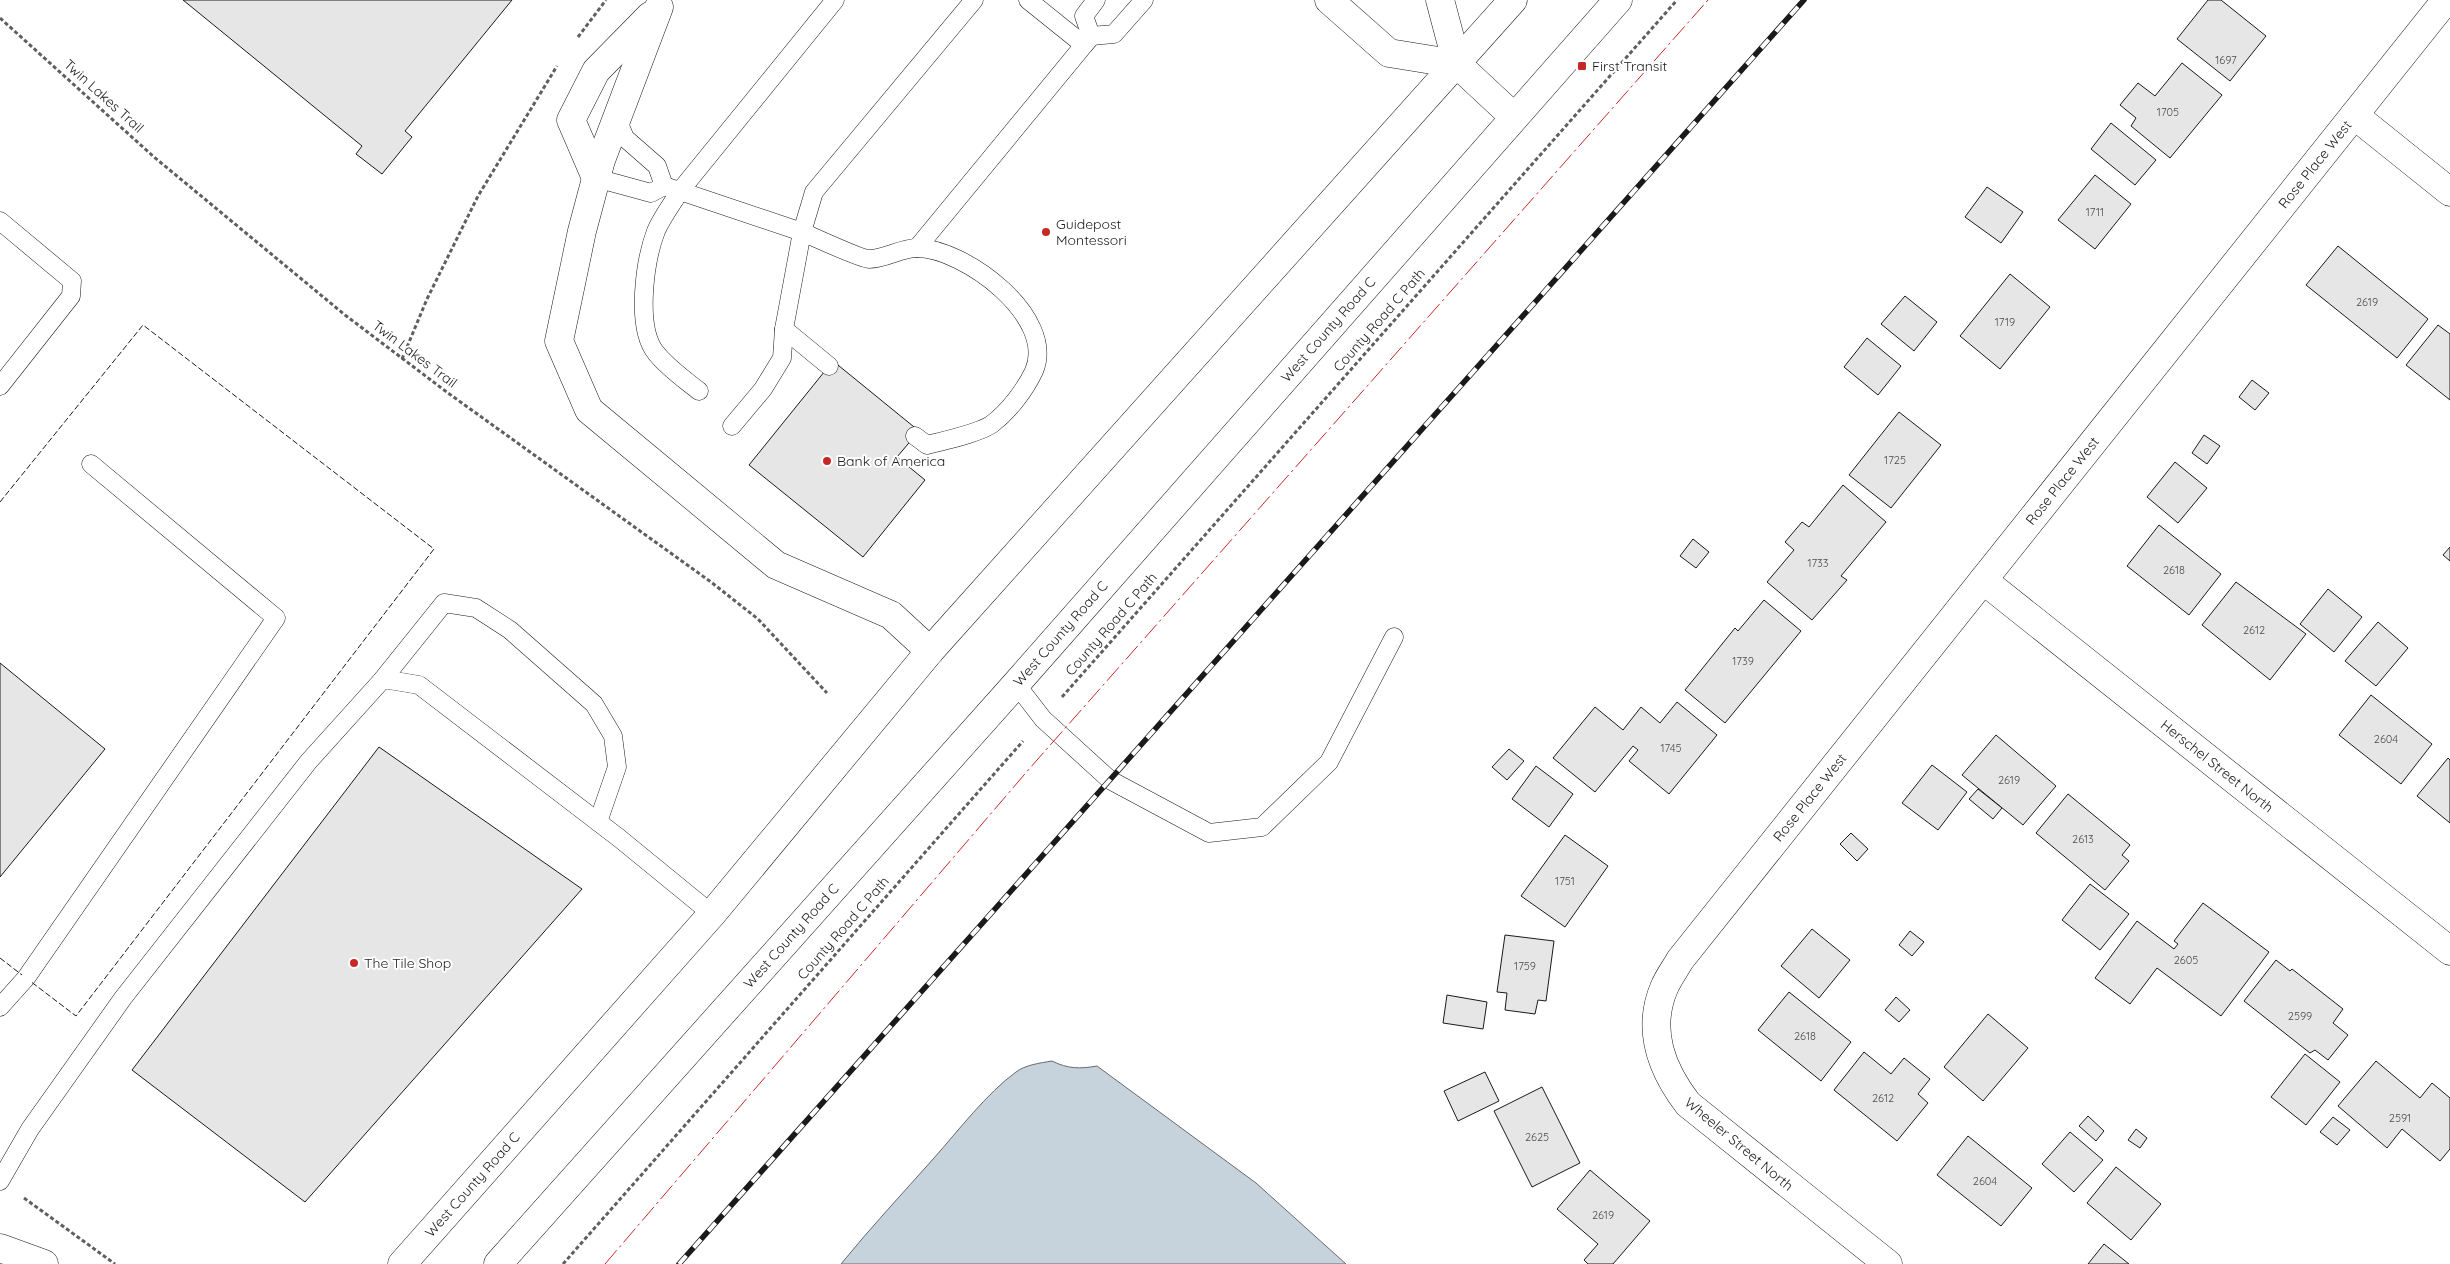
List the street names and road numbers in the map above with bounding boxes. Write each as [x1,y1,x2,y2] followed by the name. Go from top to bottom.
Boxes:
[60,55,148,137] street label: Twin Lakes Trail
[2274,116,2356,212] street label: Rose Place West
[1329,265,1429,375] street label: County Road C Path
[1277,273,1379,386] street label: West County Road C
[369,316,461,392] street label: Twin Lakes Trail
[2022,433,2103,529] street label: Rose Place West
[1061,569,1161,679] street label: County Road C Path
[1009,577,1112,690] street label: West County Road C
[2157,716,2277,816] street label: Herschel Street North
[1769,750,1851,845] street label: Rose Place West
[793,873,893,983] street label: County Road C Path
[740,880,843,992] street label: West County Road C
[1681,1093,1797,1195] street label: Wheeler Street North
[421,1128,524,1241] street label: West County Road C

